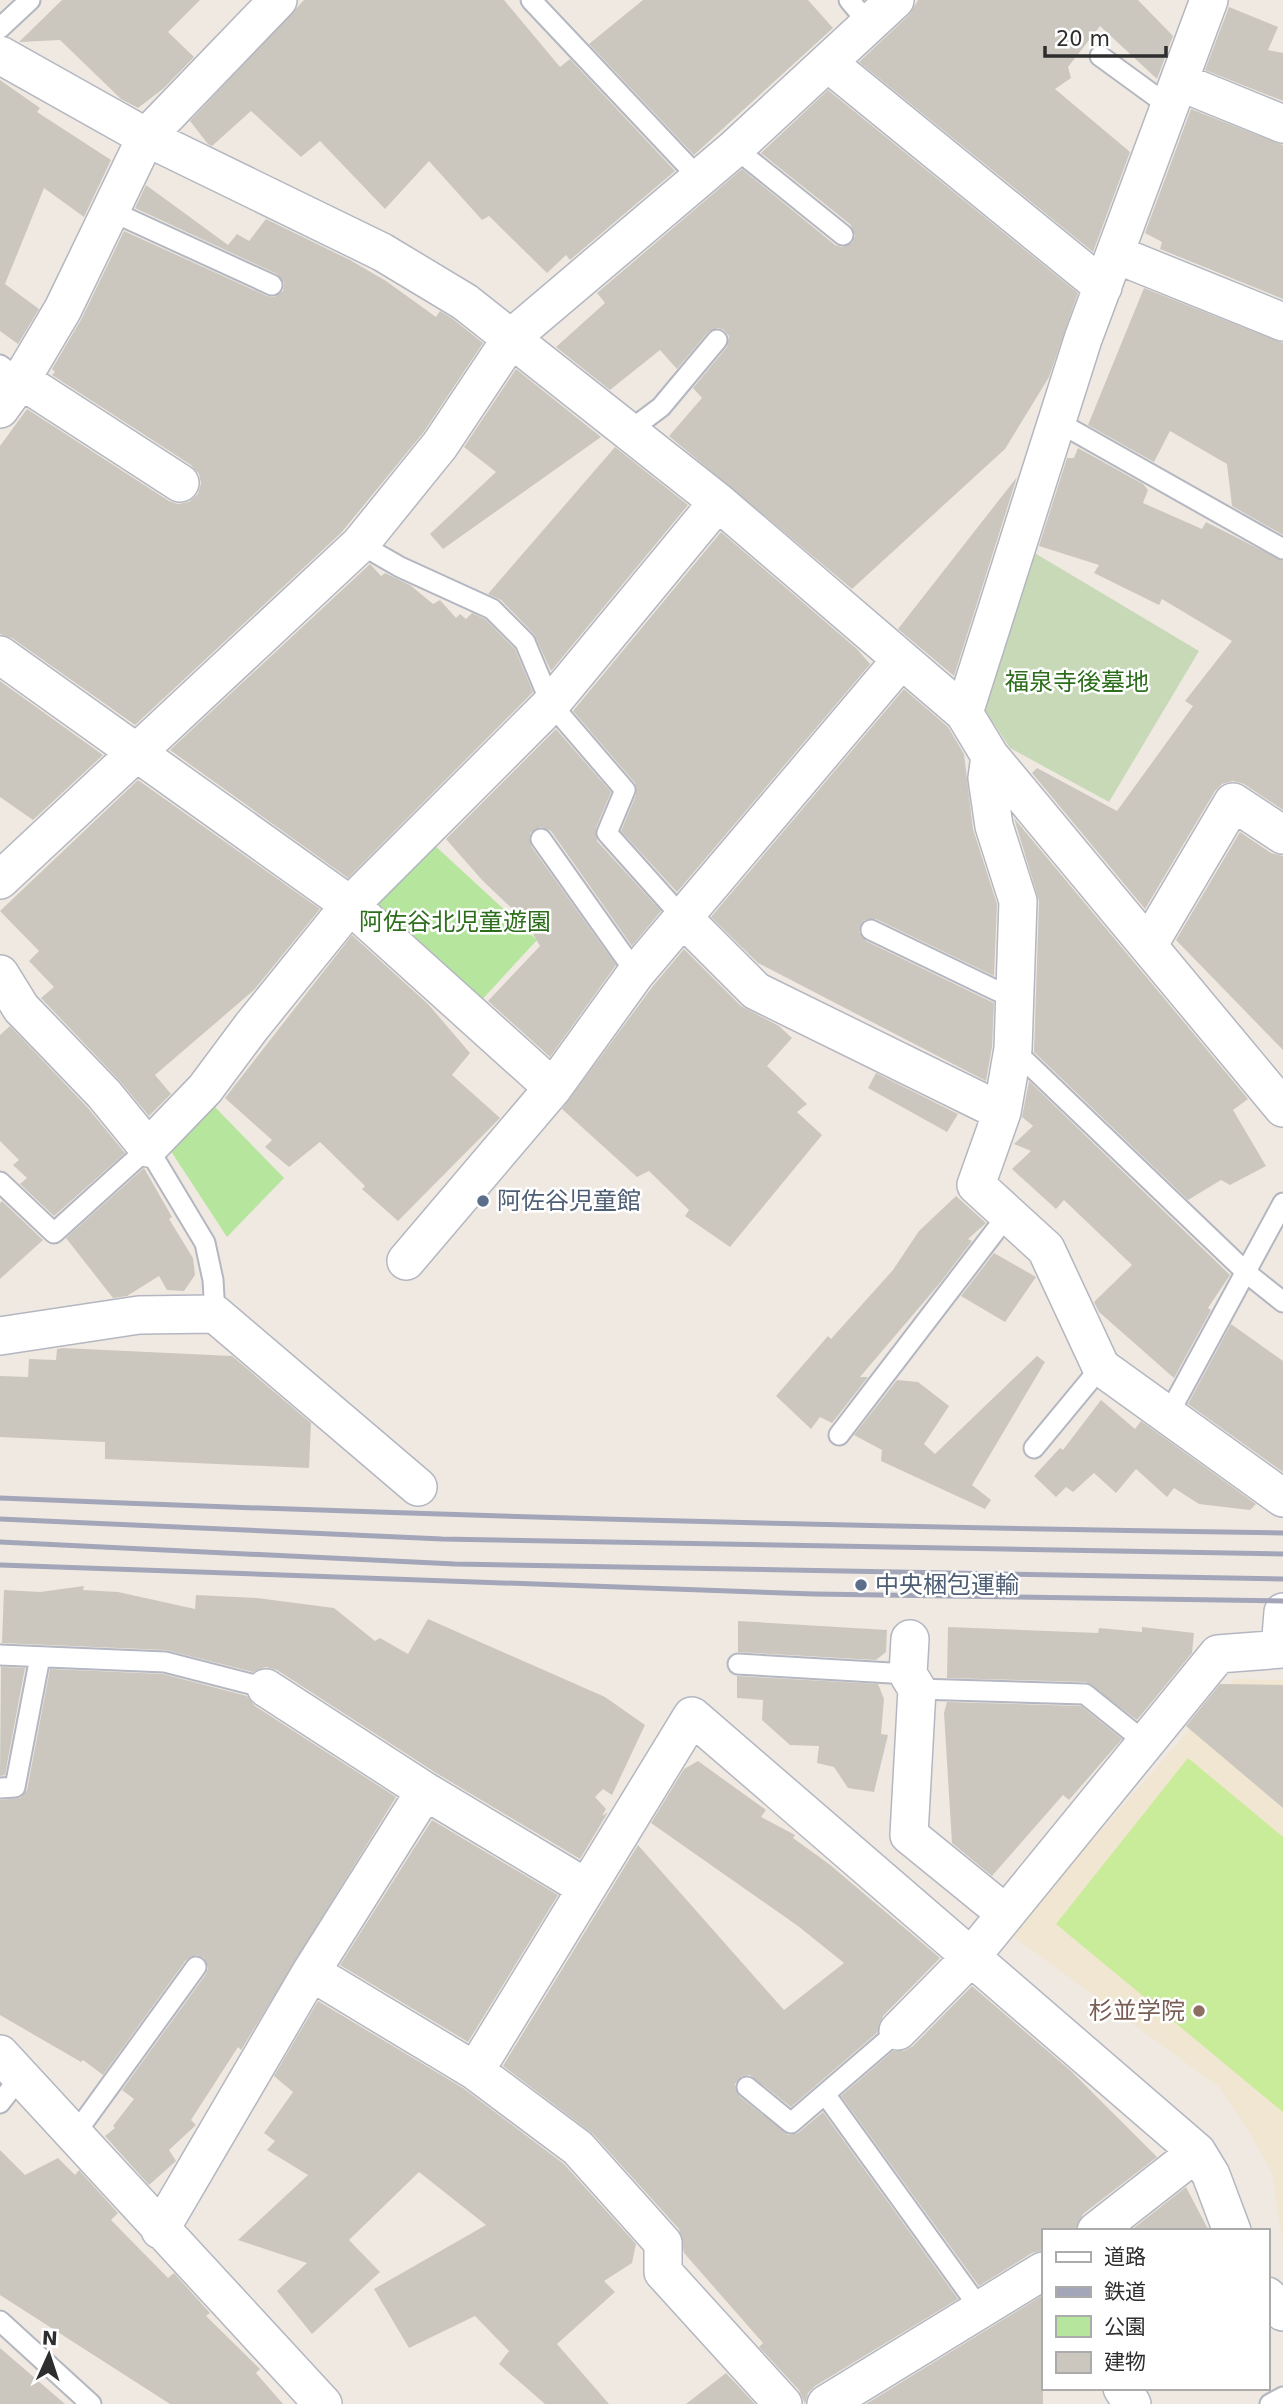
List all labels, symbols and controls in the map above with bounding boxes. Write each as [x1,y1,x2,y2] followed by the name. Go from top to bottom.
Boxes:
[1045,14,1166,58] scale bar
[1056,27,1110,51] text: 20 m
[1005,668,1149,696] park label: 福泉寺後墓地
[359,908,551,936] park label: 阿佐谷北児童遊園
[497,1187,641,1215] place label: 阿佐谷児童館
[475,1193,491,1209] marker: 阿佐谷児童館
[875,1571,1019,1599] place label: 中央梱包運輸
[853,1577,869,1593] marker: 中央梱包運輸
[1089,1997,1185,2025] place label: 杉並学院
[1191,2003,1207,2019] marker: 杉並学院
[1042,2229,1269,2390] legend
[1104,2245,1146,2269] text: 道路
[1104,2280,1146,2304] text: 鉄道
[1104,2315,1146,2339] text: 公園
[14,2320,84,2390] north arrow
[41,2327,58,2349] text: N
[1104,2350,1146,2374] text: 建物

